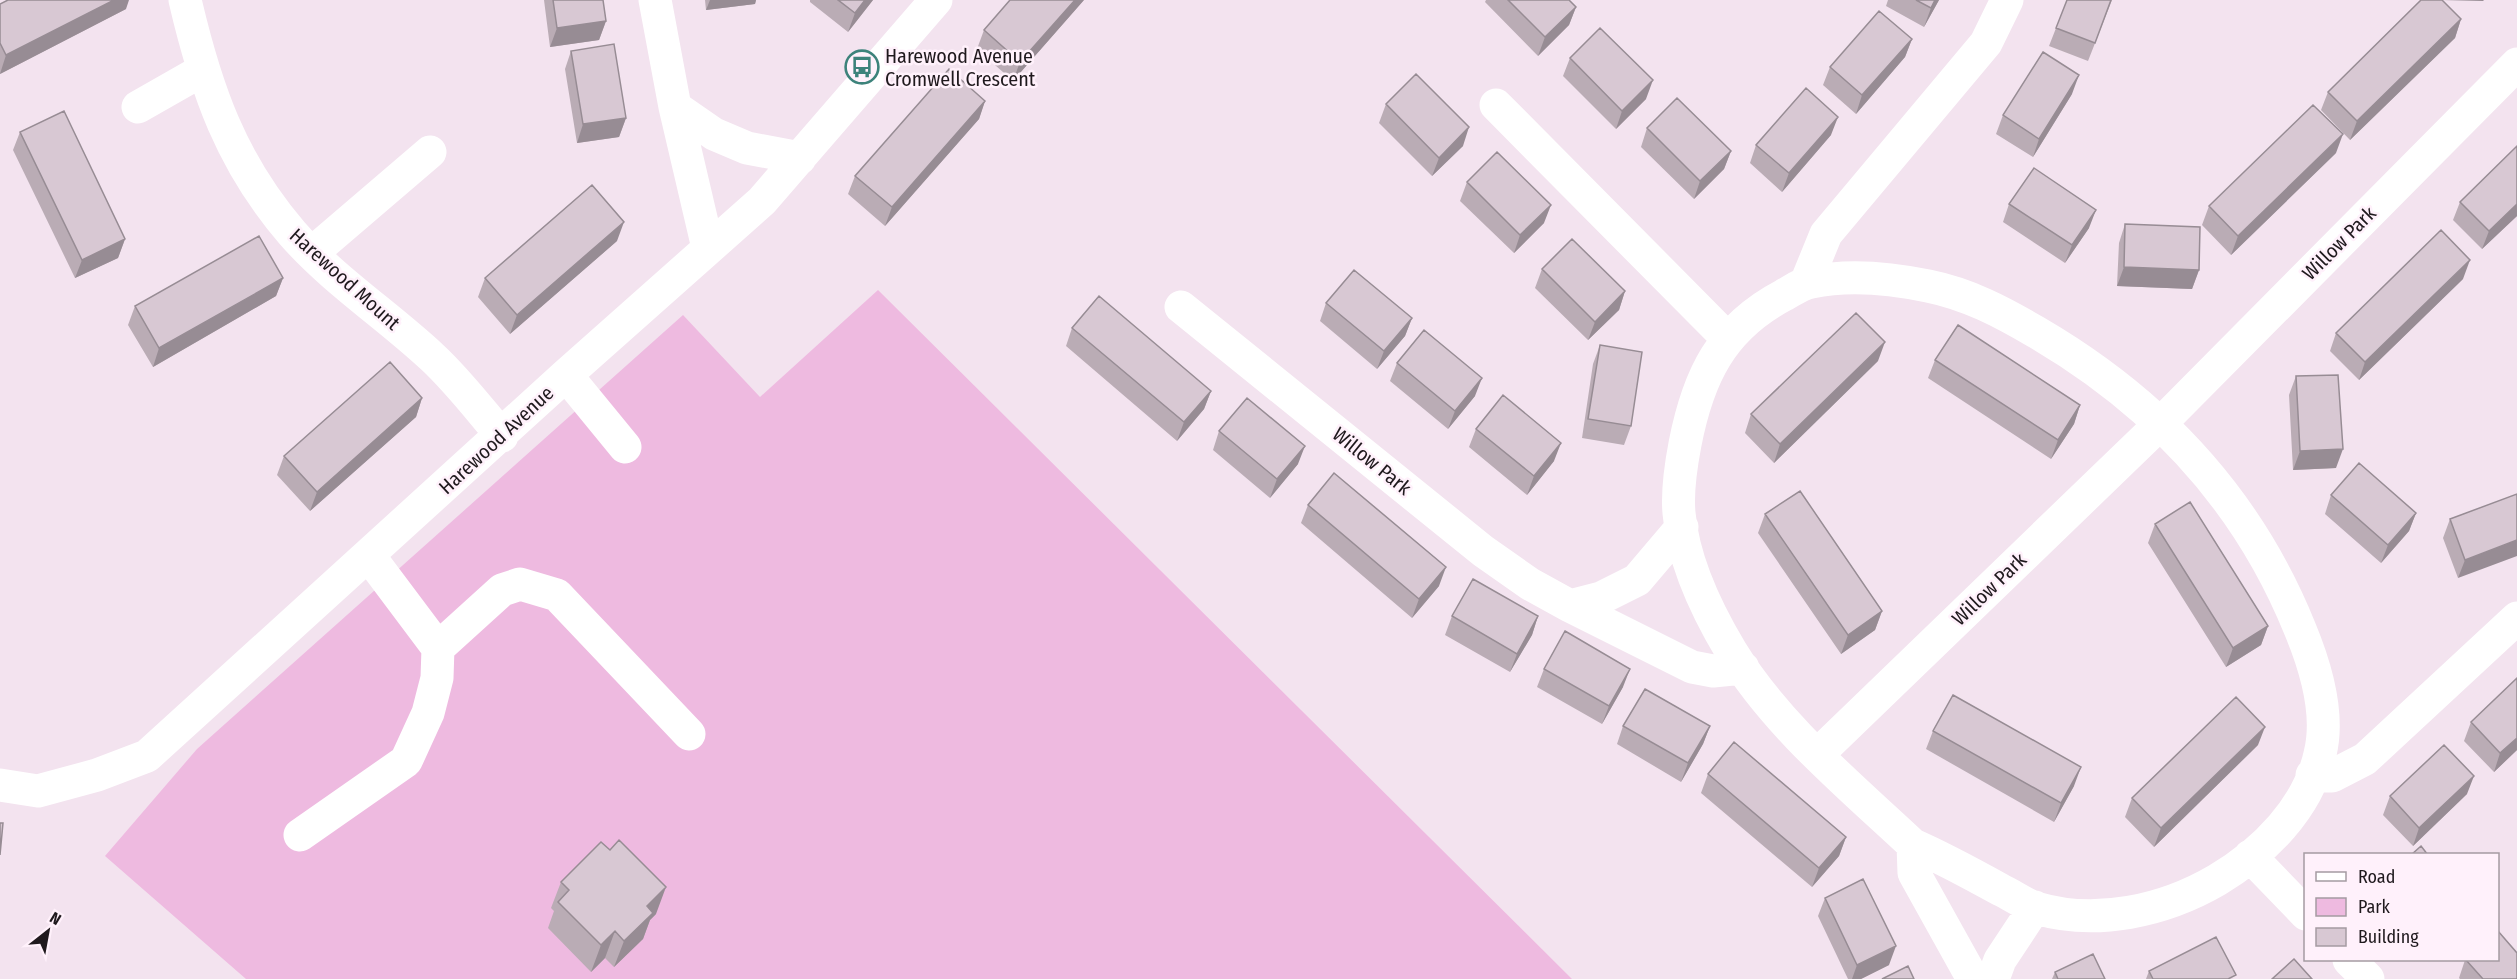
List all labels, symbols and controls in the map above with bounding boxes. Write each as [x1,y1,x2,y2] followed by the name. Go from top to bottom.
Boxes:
[885,44,1036,91] place label: Harewood Avenue Cromwell Crescent
[844,49,880,85] bus stop icon: Harewood Avenue Cromwell Crescent
[2297,201,2381,285] street label: Willow Park
[285,223,405,335] street label: Harewood Mount
[434,381,558,499] street label: Harewood Avenue
[1328,422,1417,500] street label: Willow Park
[1947,547,2032,630] street label: Willow Park
[2304,853,2499,961] legend
[2358,866,2395,888] text: Road
[2358,896,2391,918] text: Park
[18,901,78,961] north arrow
[46,908,64,929] text: N
[2358,926,2419,948] text: Building

